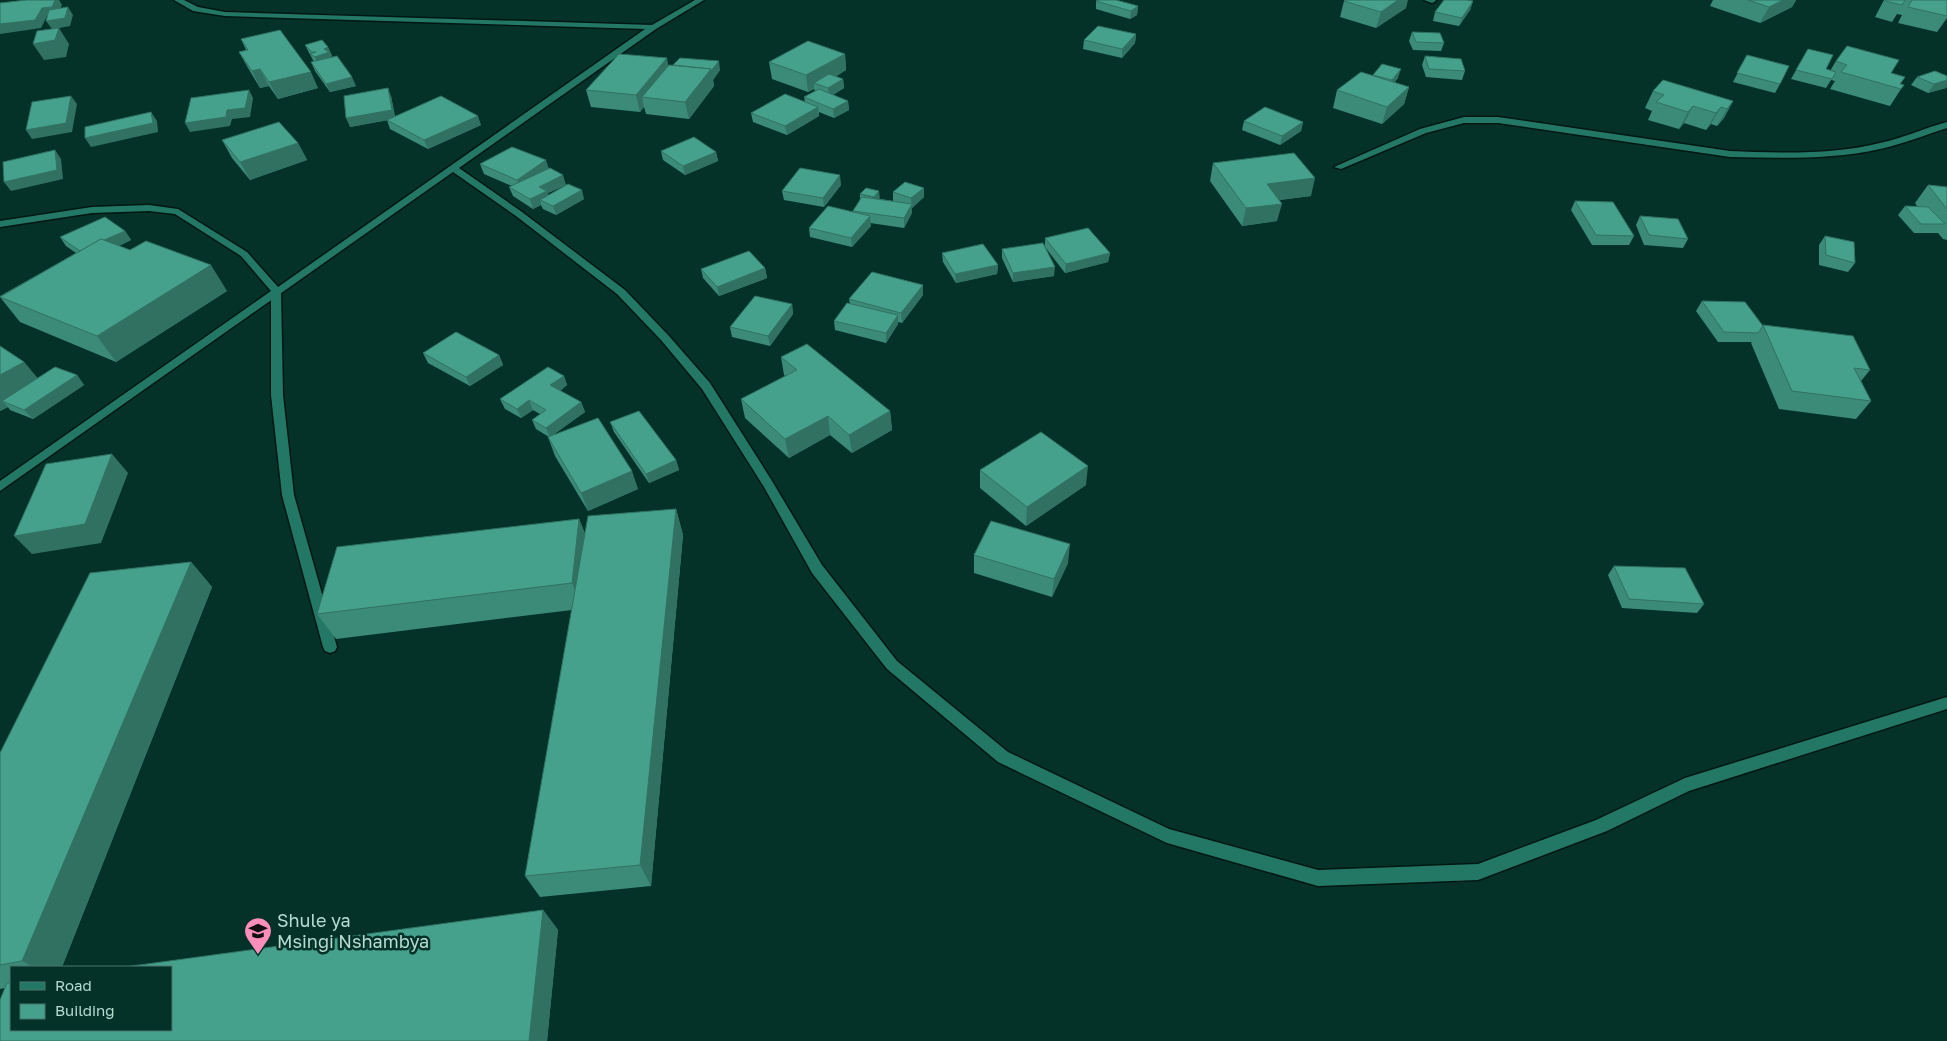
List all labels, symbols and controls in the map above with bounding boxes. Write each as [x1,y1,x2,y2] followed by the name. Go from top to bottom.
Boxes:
[277,909,429,952] place label: Shule ya Msingi Nshambya
[243,916,273,955] school or university icon: Shule ya Msingi Nshambya
[10,966,172,1031] legend
[55,976,92,994] text: Road
[55,1001,115,1019] text: Building

